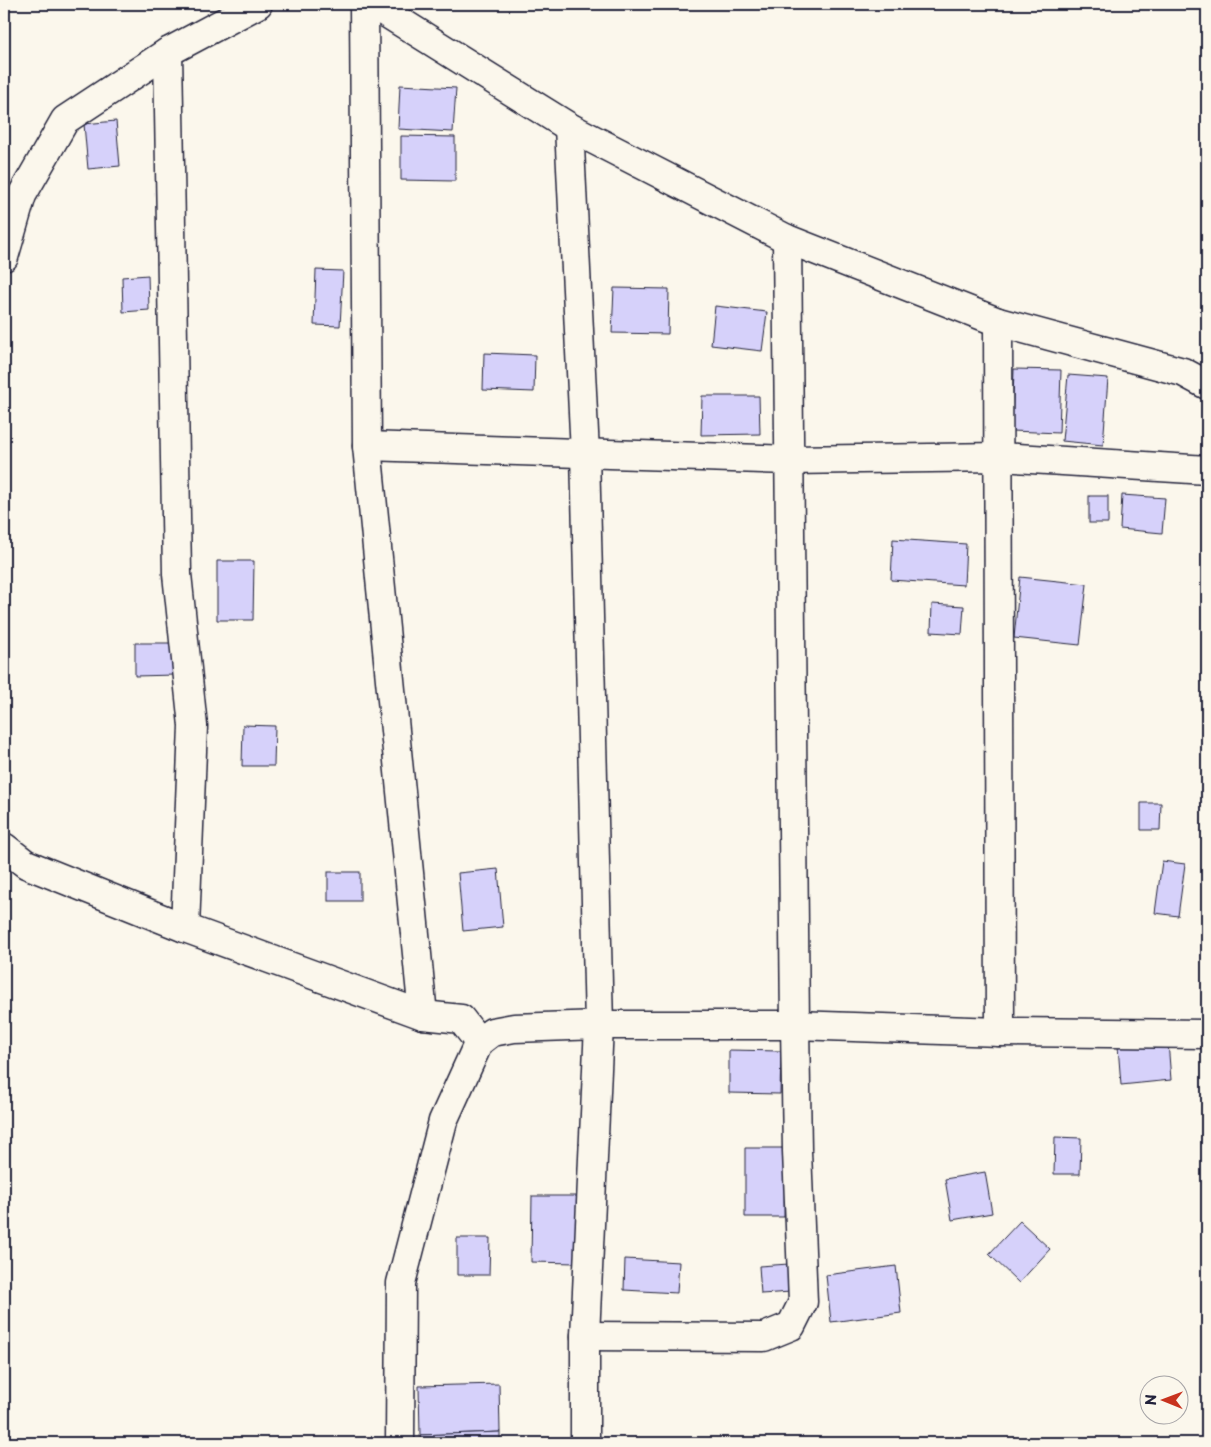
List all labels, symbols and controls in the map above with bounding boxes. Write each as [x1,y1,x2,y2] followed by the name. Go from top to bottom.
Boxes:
[1138,1374,1188,1424] north arrow
[1140,1394,1161,1405] text: N

